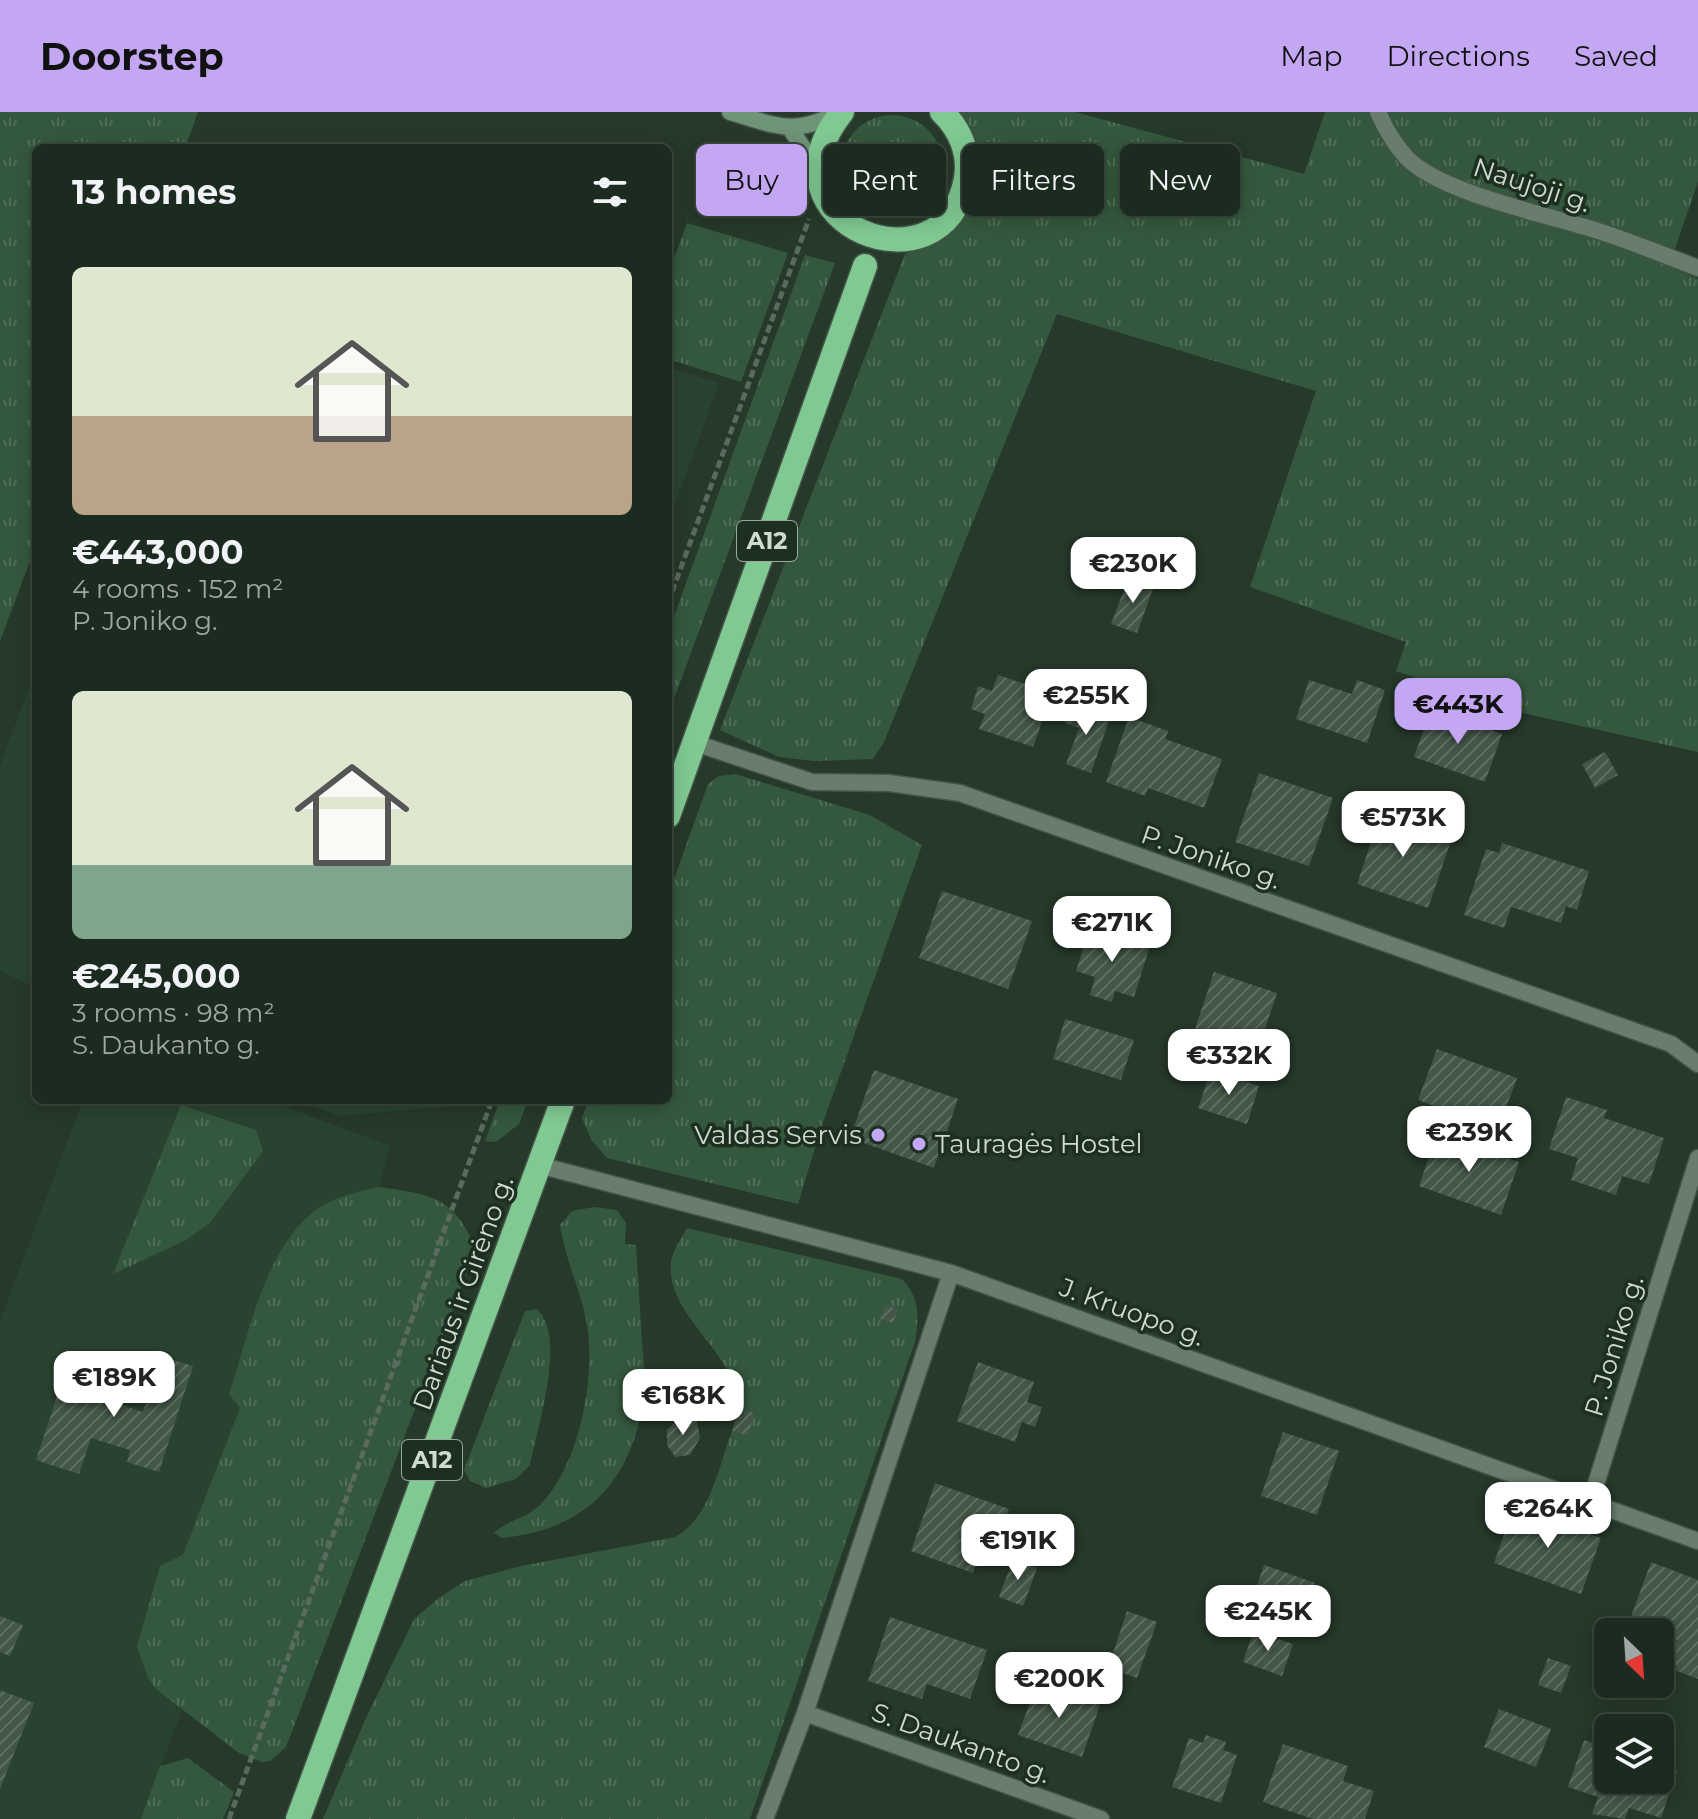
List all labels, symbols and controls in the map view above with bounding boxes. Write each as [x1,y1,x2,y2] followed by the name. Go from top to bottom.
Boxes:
[40,33,224,80] text: Doorstep
[1280,39,1342,73] text: Map
[1386,39,1530,73] text: Directions
[1574,39,1658,73] text: Saved
[696,144,807,216] chip: Buy
[823,144,946,216] chip: Rent
[962,144,1104,216] chip: Filters
[1120,144,1240,216] chip: New
[1469,151,1595,219] street label: Naujoji g.
[588,170,632,214] icon: filters
[72,171,236,213] text: 13 homes
[280,319,424,463] icon: home
[737,521,797,561] road number: A12
[72,531,244,573] text: €443,000
[1077,537,1189,605] pin: €230K
[1089,547,1177,579] text: €230K
[72,573,283,605] text: 4 rooms · 152 m²
[72,605,218,637] text: P. Joniko g.
[1030,669,1142,737] pin: €255K
[1402,678,1514,746] pin: €443K
[1043,679,1129,711] text: €255K
[1412,688,1504,720] text: €443K
[280,743,424,887] icon: home
[1347,791,1459,859] pin: €573K
[1360,801,1446,833] text: €573K
[1137,818,1285,896] street label: P. Joniko g.
[1056,896,1168,964] pin: €271K
[1071,906,1153,938] text: €271K
[72,955,241,997] text: €245,000
[72,997,275,1029] text: 3 rooms · 98 m²
[72,1029,260,1061] text: S. Daukanto g.
[1173,1029,1285,1097] pin: €332K
[1186,1039,1272,1071] text: €332K
[1413,1106,1525,1174] pin: €239K
[1425,1116,1513,1148] text: €239K
[694,1119,862,1151] place label: Valdas Servis
[869,1126,887,1144] marker: Valdas Servis
[935,1128,1143,1160] place label: Tauragės Hostel
[910,1135,928,1153] marker: Tauragės Hostel
[406,1171,520,1415] street label: Dariaus ir Girėno g.
[1054,1271,1209,1353] street label: J. Kruopo g.
[1577,1272,1651,1420] street label: P. Joniko g.
[58,1351,170,1419] pin: €189K
[72,1361,156,1393] text: €189K
[627,1369,739,1437] pin: €168K
[641,1379,725,1411] text: €168K
[402,1440,462,1480] road number: A12
[1492,1482,1604,1550] pin: €264K
[1503,1492,1593,1524] text: €264K
[962,1514,1074,1582] pin: €191K
[979,1524,1057,1556] text: €191K
[1212,1585,1324,1653] pin: €245K
[1224,1595,1312,1627] text: €245K
[1594,1618,1674,1698] north arrow
[1594,1618,1674,1794] map controls
[1003,1652,1115,1720] pin: €200K
[1014,1662,1104,1694] text: €200K
[867,1696,1055,1790] street label: S. Daukanto g.
[1594,1714,1674,1794] button: layers

